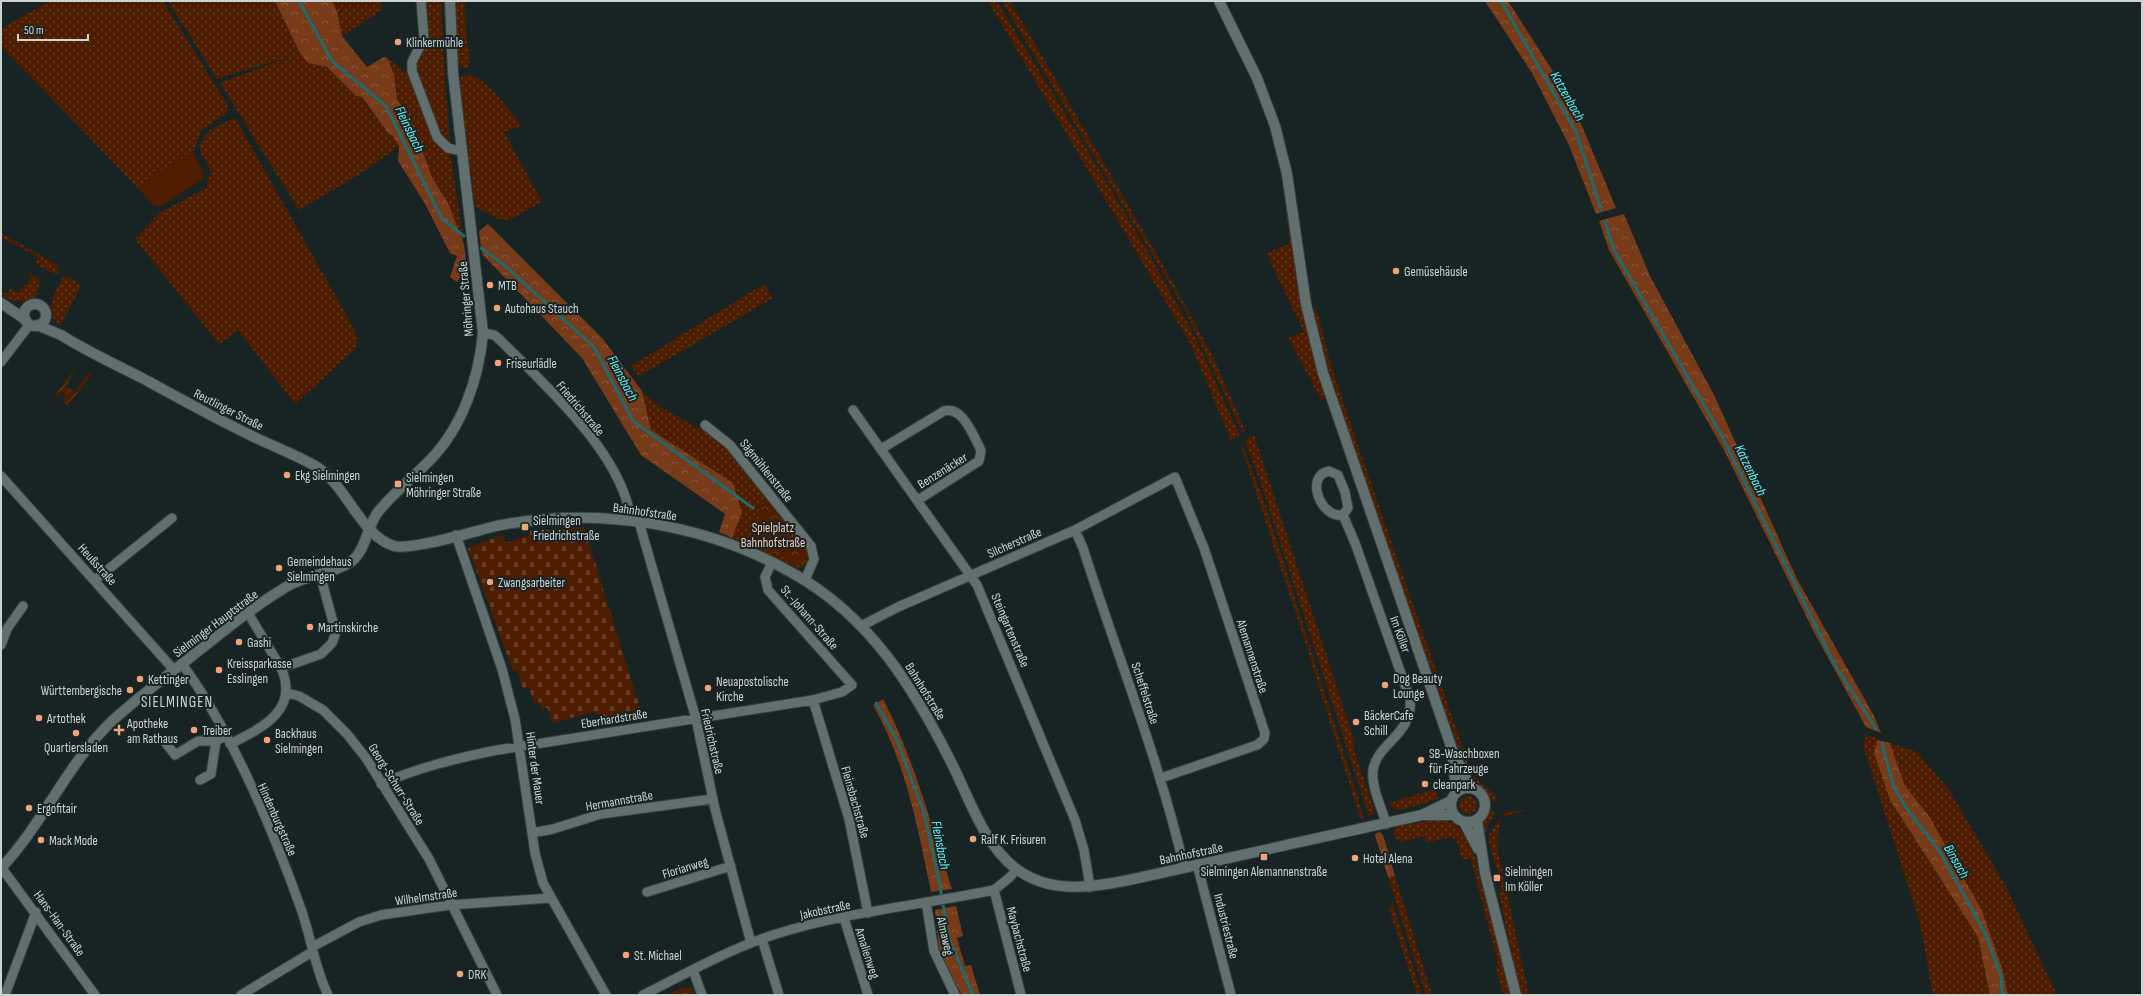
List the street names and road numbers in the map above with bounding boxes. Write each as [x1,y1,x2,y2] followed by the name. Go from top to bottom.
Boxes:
[455,261,477,337] street label: Möhringer Straße
[553,378,608,439] street label: Friedrichstraße
[191,385,266,434] street label: Reutlinger Straße
[736,436,796,505] street label: Sägmühlenstraße
[915,449,971,492] street label: Benzenäcker
[612,500,678,524] street label: Bahnhofstraße
[985,524,1044,562] street label: Silcherstraße
[74,541,120,589] street label: Heußstraße
[777,582,842,653] street label: St.-Johann-Straße
[170,587,261,661] street label: Sielminger Hauptstraße
[987,591,1033,670] street label: Steingartenstraße
[1386,614,1414,655] street label: Im Köller
[1232,617,1271,695] street label: Alemannenstraße
[901,660,949,723] street label: Bahnhofstraße
[1128,660,1163,726] street label: Scheffelstraße
[580,706,649,732] street label: Eberhardstraße
[697,707,727,775] street label: Friedrichstraße
[522,731,548,806] street label: Hinter der Mauer
[365,741,428,828] street label: Georg-Schurr-Straße
[837,764,873,840] street label: Fleinsbachstraße
[254,781,300,858] street label: Hindenburgstraße
[584,787,654,815] street label: Hermannstraße
[1158,839,1224,869] street label: Bahnhofstraße
[660,853,710,882] street label: Florianweg
[394,885,458,909] street label: Wilhelmstraße
[30,888,88,960] street label: Hans-Han-Straße
[1210,892,1242,961] street label: Industriestraße
[798,897,852,923] street label: Jakobstraße
[1003,905,1035,974] street label: Maybachstraße
[933,914,957,957] street label: Almaweg
[851,925,883,981] street label: Amalienweg

